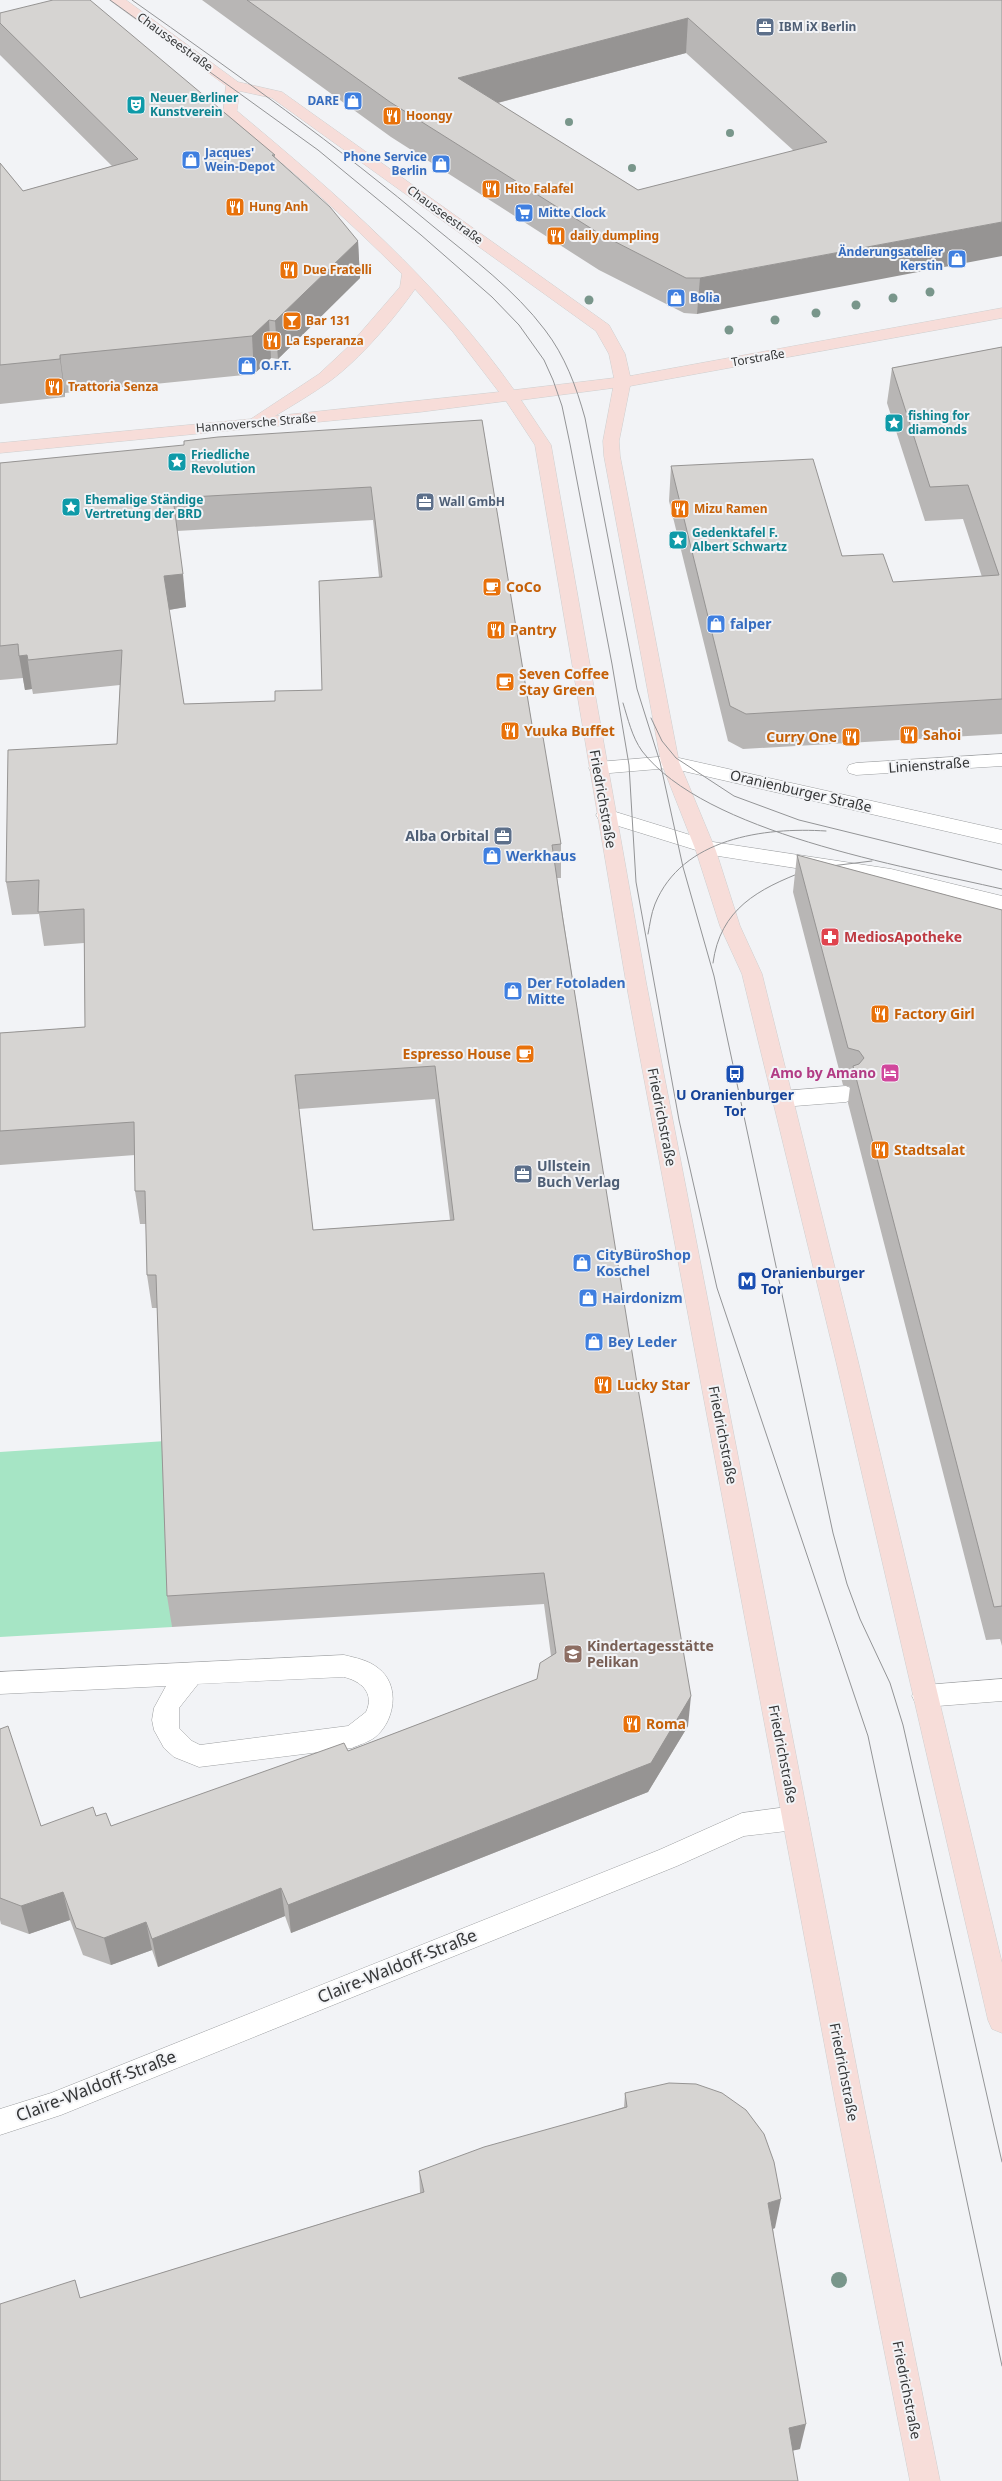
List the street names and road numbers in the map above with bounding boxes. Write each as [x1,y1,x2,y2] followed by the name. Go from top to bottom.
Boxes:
[134,8,217,75] street label: Chausseestraße
[404,181,487,248] street label: Chausseestraße
[730,344,786,371] street label: Torstraße
[195,409,317,436] street label: Hannoversche Straße
[585,748,622,850] street label: Friedrichstraße
[888,752,970,777] street label: Linienstraße
[728,765,874,816] street label: Oranienburger Straße
[644,1066,681,1168] street label: Friedrichstraße
[705,1384,742,1486] street label: Friedrichstraße
[765,1703,802,1805] street label: Friedrichstraße
[314,1923,480,2008] street label: Claire-Waldoff-Straße
[826,2021,863,2123] street label: Friedrichstraße
[12,2044,179,2127] street label: Claire-Waldoff-Straße
[889,2339,926,2441] street label: Friedrichstraße

